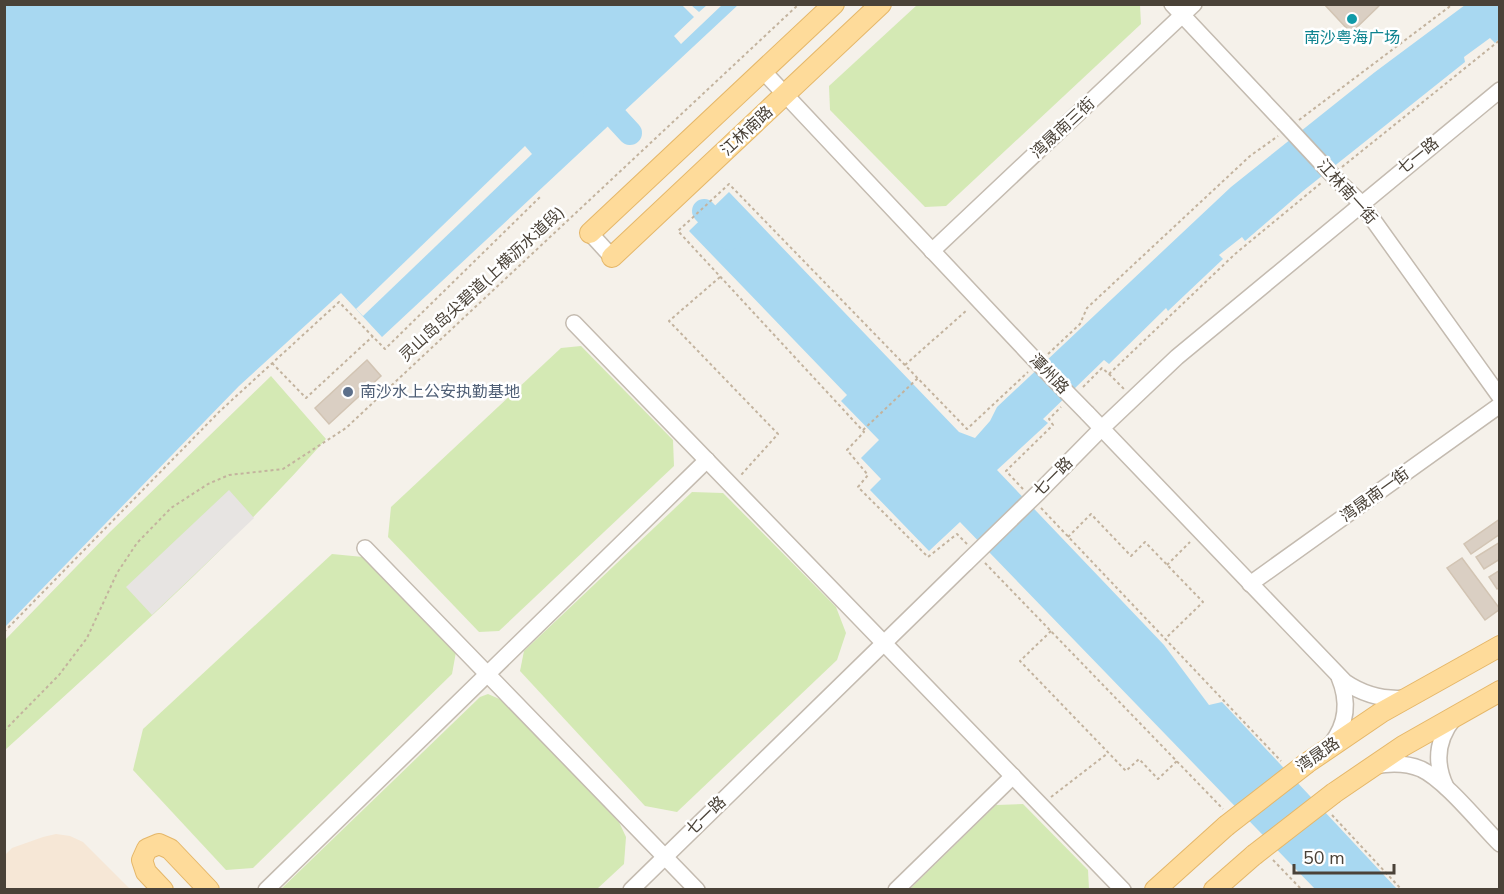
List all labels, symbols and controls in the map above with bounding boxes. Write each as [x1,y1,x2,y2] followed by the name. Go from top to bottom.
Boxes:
[1345,12,1359,26] marker: 南沙粤海广场
[1304,27,1400,49] place label: 南沙粤海广场
[1026,93,1100,163] street label: 湾晟南三街
[716,101,778,161] street label: 江林南路
[1392,132,1444,180] street label: 七一路
[1312,155,1382,229] street label: 江林南一街
[395,202,569,366] street label: 灵山岛岛尖碧道(上横沥水道段)
[1024,349,1074,399] street label: 潭州路
[360,381,520,403] place label: 南沙水上公安执勤基地
[341,385,355,399] marker: 南沙水上公安执勤基地
[1028,452,1078,502] street label: 七一路
[1336,463,1414,527] street label: 湾晟南一街
[1292,732,1344,778] street label: 湾晟路
[681,791,731,841] street label: 七一路
[1294,837,1394,875] scale bar
[1303,846,1345,870] text: 50 m

